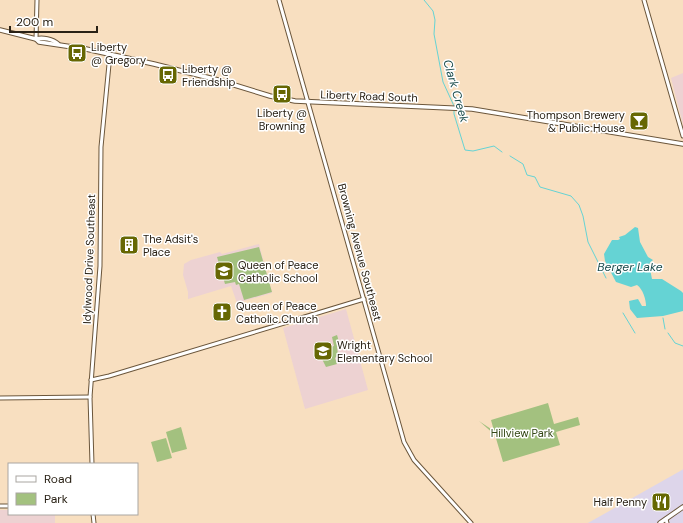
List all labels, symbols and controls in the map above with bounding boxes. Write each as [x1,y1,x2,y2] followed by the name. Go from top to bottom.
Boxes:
[10,8,97,34] scale bar
[16,14,53,30] text: 200 m
[91,40,146,67] place label: Liberty @ Gregory
[66,42,88,64] bus stop icon: Liberty @ Gregory
[439,58,473,125] water label: Clark Creek
[182,62,236,89] place label: Liberty @ Friendship
[157,64,179,86] bus stop icon: Liberty @ Friendship
[271,83,293,105] bus stop icon: Liberty @ Browning
[320,87,418,105] street label: Liberty Road South
[257,106,307,133] place label: Liberty @ Browning
[527,108,625,135] place label: Thompson Brewery & Public House
[628,110,650,132] bar icon: Thompson Brewery & Public House
[335,182,385,322] street label: Browning Avenue Southeast
[80,194,98,324] street label: Idylwood Drive Southeast
[143,232,198,259] place label: The Adsit's Place
[118,234,140,256] building icon: The Adsit's Place
[238,258,319,285] place label: Queen of Peace Catholic School
[597,259,663,275] water label: Berger Lake
[213,260,235,282] school or university icon: Queen of Peace Catholic School
[236,299,318,326] place label: Queen of Peace Catholic Church
[211,301,233,323] church icon: Queen of Peace Catholic Church
[337,338,432,365] place label: Wright Elementary School
[312,340,334,362] school or university icon: Wright Elementary School
[491,426,554,440] park label: Hillview Park
[8,463,138,515] legend
[44,471,72,487] text: Road
[44,491,68,507] text: Park
[650,491,672,513] restaurant icon: Half Penny
[594,495,647,509] place label: Half Penny

